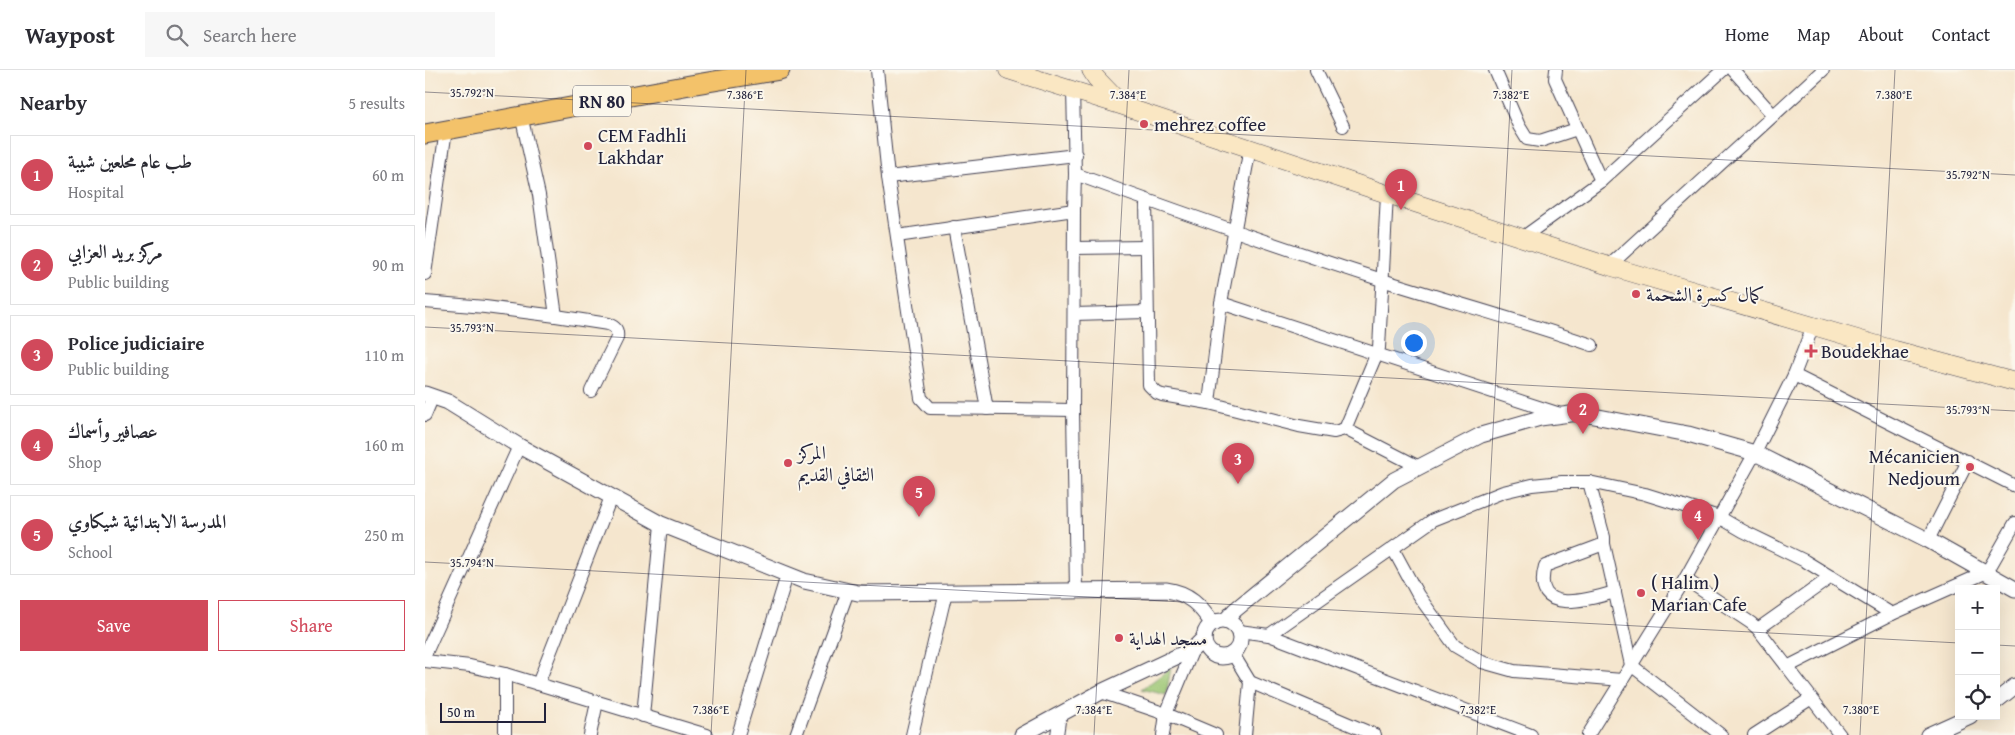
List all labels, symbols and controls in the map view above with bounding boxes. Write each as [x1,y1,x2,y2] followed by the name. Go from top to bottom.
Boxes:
[145,12,495,57] search box
[25,17,115,52] text: Waypost
[163,21,191,49] icon: search
[203,21,297,49] text: Search here
[1725,21,1769,48] text: Home
[1797,21,1830,48] text: Map
[1858,21,1904,48] text: About
[1932,21,1990,48] text: Contact
[450,84,494,101] text: 35.792°N
[573,86,631,116] road number: RN 80
[727,86,763,103] text: 7.386°E
[1110,86,1146,103] text: 7.384°E
[1493,86,1529,103] text: 7.382°E
[1876,86,1912,103] text: 7.380°E
[20,87,87,118] text: Nearby
[348,91,405,115] text: 5 results
[1154,110,1266,138] place label: mehrez coffee
[1138,118,1150,130] marker: mehrez coffee
[598,121,687,171] place label: CEM Fadhli Lakhdar
[582,140,594,152] marker: CEM Fadhli Lakhdar
[68,147,192,175] text: طب عام محلعين شيبة
[33,163,41,187] text: 1
[372,163,404,187] text: 60 m
[1946,166,1990,183] text: 35.792°N
[1385,169,1417,210] pin: 1
[68,180,124,204] text: Hospital
[68,237,163,265] text: مركز بريد العزابي
[33,253,41,277] text: 2
[372,253,404,277] text: 90 m
[68,270,169,294] text: Public building
[1646,280,1764,308] place label: كمال كسرة الشحمة
[1630,288,1642,300] marker: كمال كسرة الشحمة
[450,319,494,336] text: 35.793°N
[68,329,205,357] text: Police judiciaire
[1401,330,1427,356] your location
[1821,337,1909,365] place label: Boudekhae
[33,343,41,367] text: 3
[364,343,404,367] text: 110 m
[1805,345,1817,357] marker: Boudekhae
[68,357,169,381] text: Public building
[1567,393,1599,434] pin: 2
[1946,401,1990,418] text: 35.793°N
[68,417,158,445] text: عصافير وأسماك
[33,433,41,457] text: 4
[364,433,404,457] text: 160 m
[796,438,874,491] place label: المركز الثقافي القديم
[1869,442,1960,492] place label: Mécanicien Nedjoum
[1222,443,1254,484] pin: 3
[68,450,102,474] text: Shop
[782,457,794,469] marker: المركز الثقافي القديم
[1964,461,1976,473] marker: Mécanicien Nedjoum
[903,476,935,517] pin: 5
[1682,499,1714,540] pin: 4
[68,507,226,535] text: المدرسة الابتدائية شيكاوي
[33,523,41,547] text: 5
[364,523,404,547] text: 250 m
[68,540,112,564] text: School
[450,554,494,571] text: 35.794°N
[1651,568,1747,618] place label: ( Halim ) Marian Cafe
[1955,585,2000,720] map controls
[1955,585,2000,630] button: +
[1635,587,1647,599] marker: ( Halim ) Marian Cafe
[20,600,208,651] button: Save
[218,600,405,651] button: Share
[1129,624,1207,652] place label: مسجد الهداية
[1955,630,2000,675] button: −
[1113,632,1125,644] marker: مسجد الهداية
[1955,675,2000,720] button: locate
[440,700,546,723] scale bar
[693,701,729,718] text: 7.386°E
[1076,701,1112,718] text: 7.384°E
[1460,701,1496,718] text: 7.382°E
[1843,701,1879,718] text: 7.380°E
[447,702,475,722] text: 50 m

